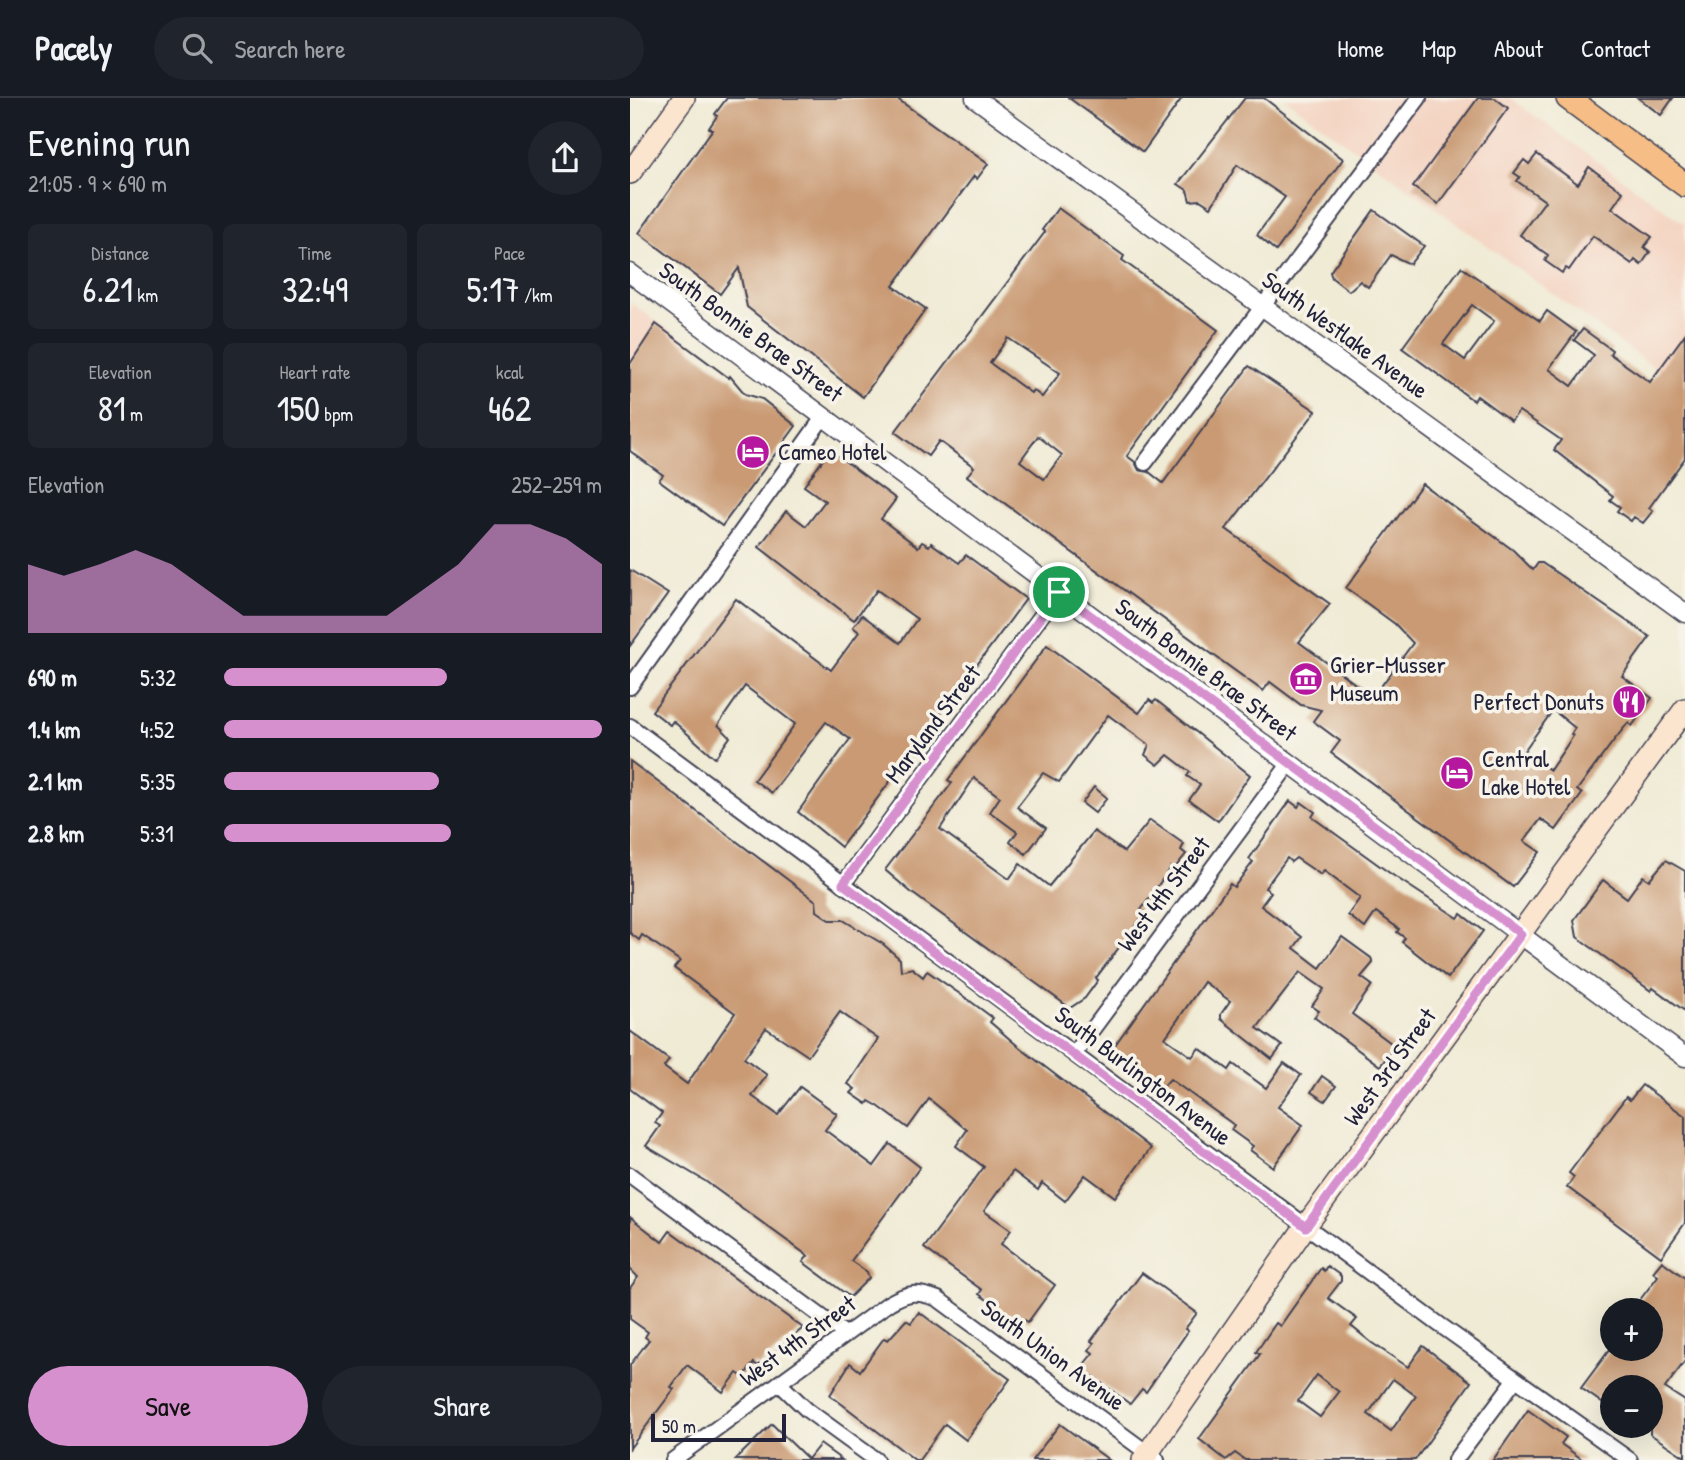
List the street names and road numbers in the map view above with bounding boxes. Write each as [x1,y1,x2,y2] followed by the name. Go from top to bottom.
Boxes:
[653,254,851,409] street label: South Bonnie Brae Street
[1256,263,1435,405] street label: South Westlake Avenue
[1109,590,1305,749] street label: South Bonnie Brae Street
[877,657,988,789] street label: Maryland Street
[1109,829,1217,957] street label: West 4th Street
[1049,998,1239,1153] street label: South Burlington Avenue
[1336,1001,1443,1132] street label: West 3rd Street
[733,1287,862,1393] street label: West 4th Street
[975,1291,1132,1417] street label: South Union Avenue

